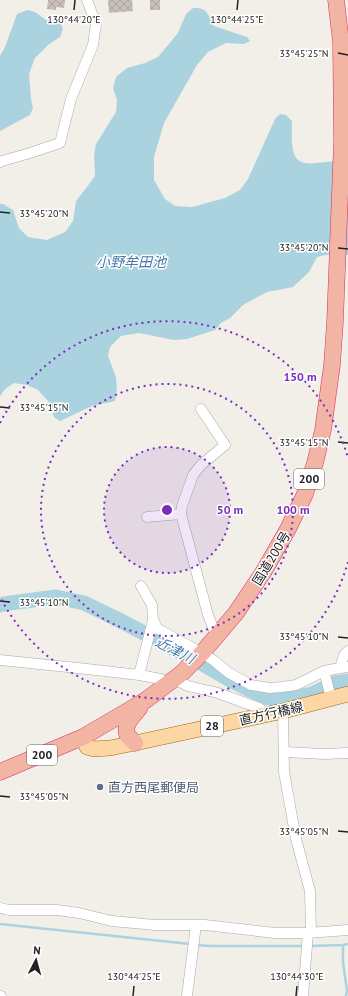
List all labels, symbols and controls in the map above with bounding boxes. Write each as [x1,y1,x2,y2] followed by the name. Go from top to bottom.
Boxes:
[47,13,101,26] text: 130°44'20"E
[210,13,264,26] text: 130°44'25"E
[279,47,329,60] text: 33°45'25"N
[19,207,69,220] text: 33°45'20"N
[279,241,329,254] text: 33°45'20"N
[96,253,168,271] water label: 小野牟田池
[283,369,317,384] text: 150 m
[19,401,69,414] text: 33°45'15"N
[279,436,329,449] text: 33°45'15"N
[294,469,324,489] road number: 200
[217,502,243,517] text: 50 m
[276,502,310,517] text: 100 m
[160,503,174,517] centre of rings
[249,528,294,588] street label: 国道200号
[19,596,69,609] text: 33°45'10"N
[279,630,329,643] text: 33°45'10"N
[152,632,200,668] water label: 近津川
[238,698,305,729] street label: 直方行橋線
[201,716,223,736] road number: 28
[27,745,57,765] road number: 200
[108,779,199,796] place label: 直方西尾郵便局
[95,782,105,792] marker: 直方西尾郵便局
[19,790,69,803] text: 33°45'05"N
[279,825,329,838] text: 33°45'05"N
[16,940,56,980] north arrow
[33,943,41,957] text: N
[107,970,161,983] text: 130°44'25"E
[270,970,324,983] text: 130°44'30"E

